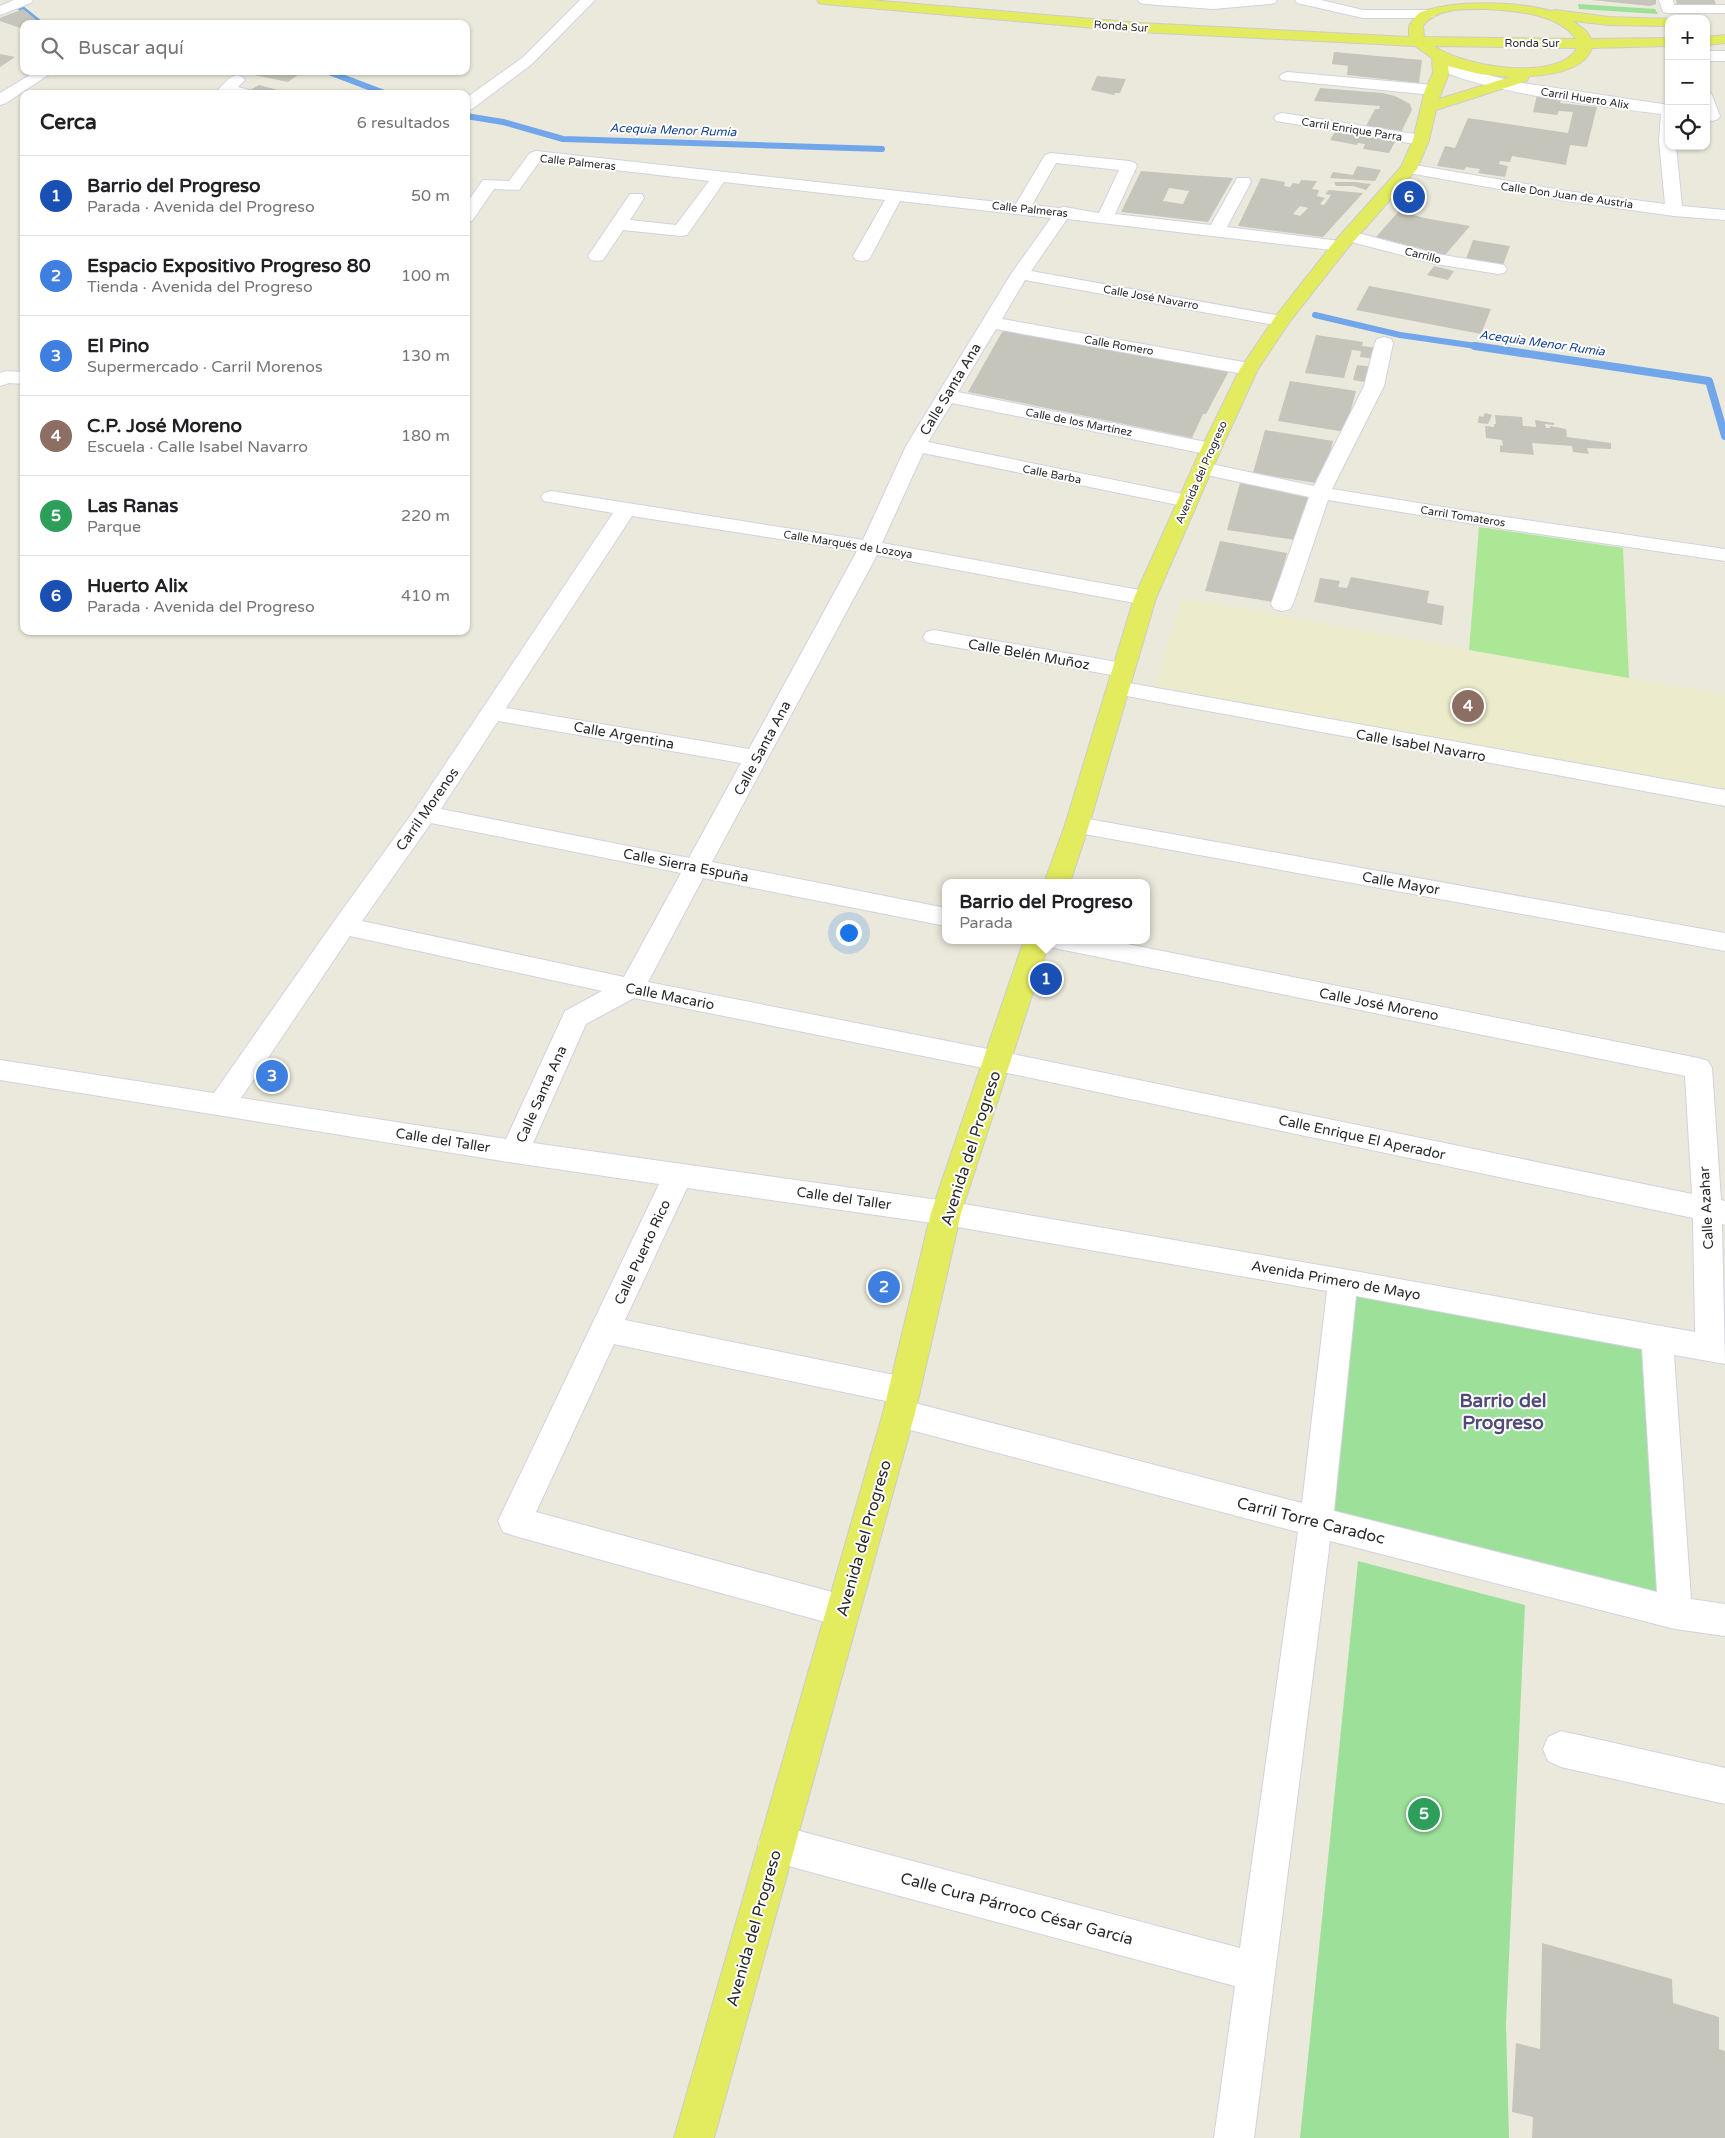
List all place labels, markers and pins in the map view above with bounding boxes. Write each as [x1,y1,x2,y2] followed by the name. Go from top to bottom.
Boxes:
[1393,178,1425,216] pin: 6
[1452,687,1484,725] pin: 4
[1030,960,1062,998] pin: 1
[256,1057,288,1095] pin: 3
[868,1268,900,1306] pin: 2
[1408,1795,1440,1833] pin: 5

